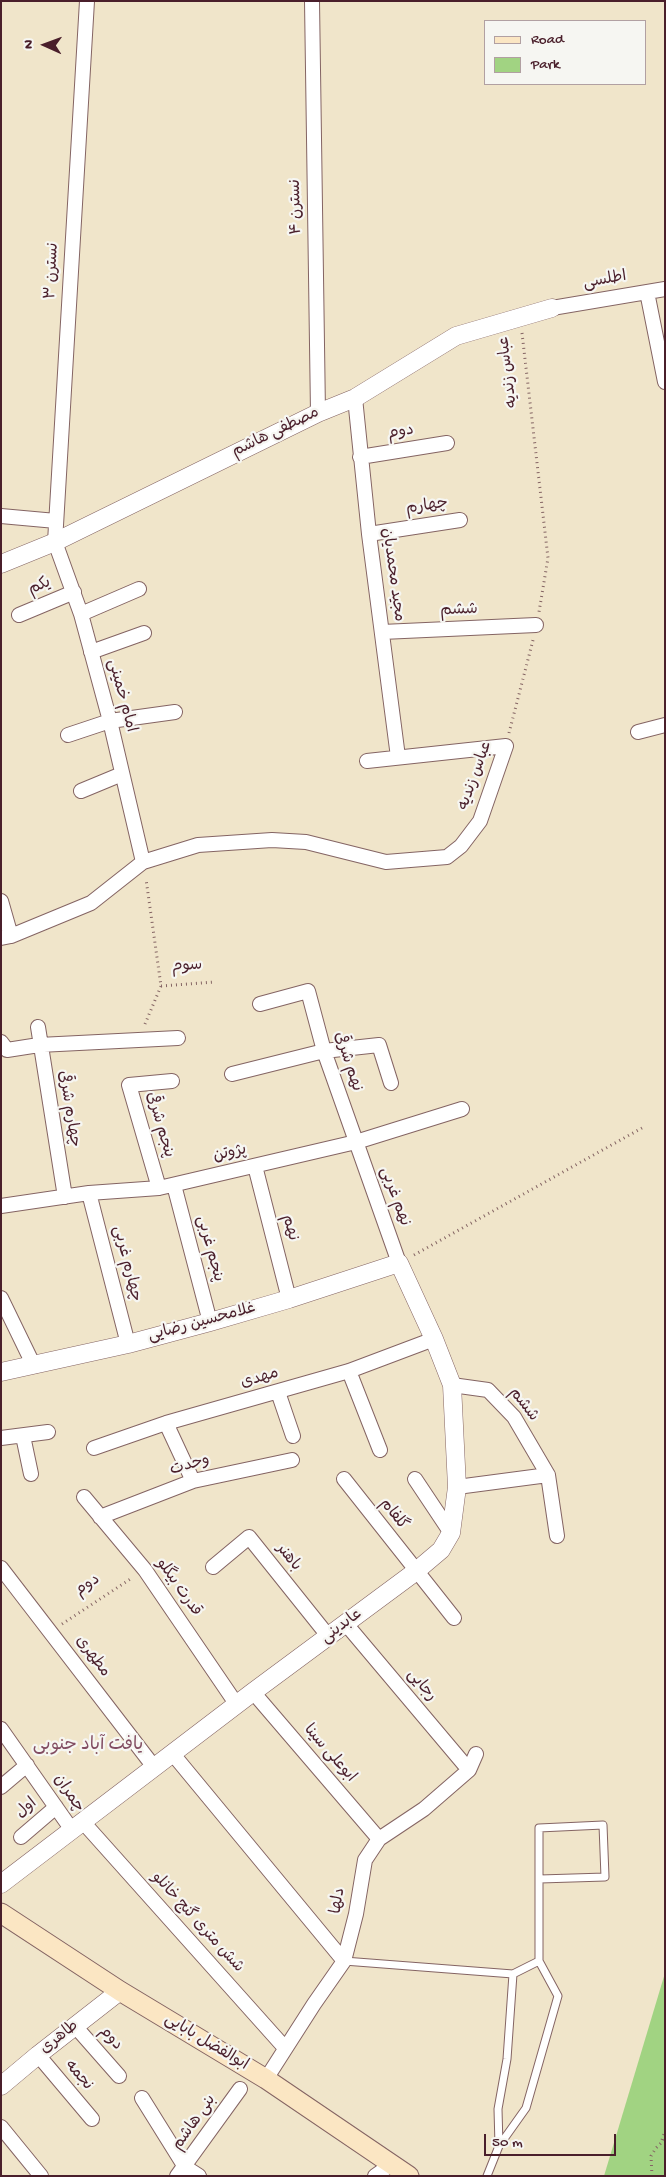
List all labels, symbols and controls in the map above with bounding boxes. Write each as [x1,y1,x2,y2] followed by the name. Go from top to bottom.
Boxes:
[20,20,70,70] north arrow
[483,20,646,85] legend
[531,31,564,49] text: Road
[21,40,38,49] text: N
[531,56,560,74] text: Park
[287,179,307,235] street label: نسترن ۴
[42,242,64,300] street label: نسترن ۳
[582,268,628,294] street label: اطلسی
[495,335,523,409] street label: عباس زندیه
[229,404,323,462] street label: مصطفی هاشم
[387,421,415,445] street label: دوم
[405,495,449,519] street label: چهارم
[376,527,408,623] street label: مجید محمدیان
[26,574,54,600] street label: یکم
[440,601,478,621] street label: ششم
[102,657,140,735] street label: امام خمینی
[455,739,497,813] street label: عباس زندیه
[171,957,203,977] street label: سوم
[328,1030,366,1094] street label: نهم شرقی
[52,1069,84,1149] street label: چهارم شرقی
[140,1090,178,1160] street label: پنجم شرقی
[211,1141,249,1167] street label: پژوتن
[374,1165,414,1229] street label: نهم غربی
[276,1213,302,1243] street label: نهم
[191,1214,227,1284] street label: پنجم غربی
[107,1224,145,1304] street label: چهارم غربی
[146,1299,258,1347] street label: غلامحسین رضایی
[239,1364,281,1394] street label: مهدی
[504,1384,542,1426] street label: ششم
[168,1451,212,1481] street label: وحدت
[375,1495,411,1535] street label: گلفام
[271,1540,305,1576] street label: باهنر
[151,1555,205,1621] street label: قدرت بیگلو
[72,1571,104,1601] street label: دوم
[318,1605,366,1649] street label: عابدینی
[70,1632,114,1682] street label: مطهری
[402,1666,440,1706] street label: رجایی
[299,1721,359,1787] street label: ابوعلی سینا
[33,1735,143,1757] district label: یافت آباد جنوبی
[48,1771,88,1817] street label: چمران
[12,1795,42,1823] street label: اول
[147,1869,247,1977] street label: شش متری گنج خانلو
[327,1887,351,1915] street label: دلها
[161,2010,251,2076] street label: ابوالفضل بابایی
[37,2017,83,2059] street label: طاهری
[94,2023,126,2055] street label: دوم
[60,2057,96,2095] street label: نجمه
[169,2091,221,2155] street label: بنی هاشم
[486,2124,618,2156] scale bar
[492,2134,523,2152] text: 50 m

